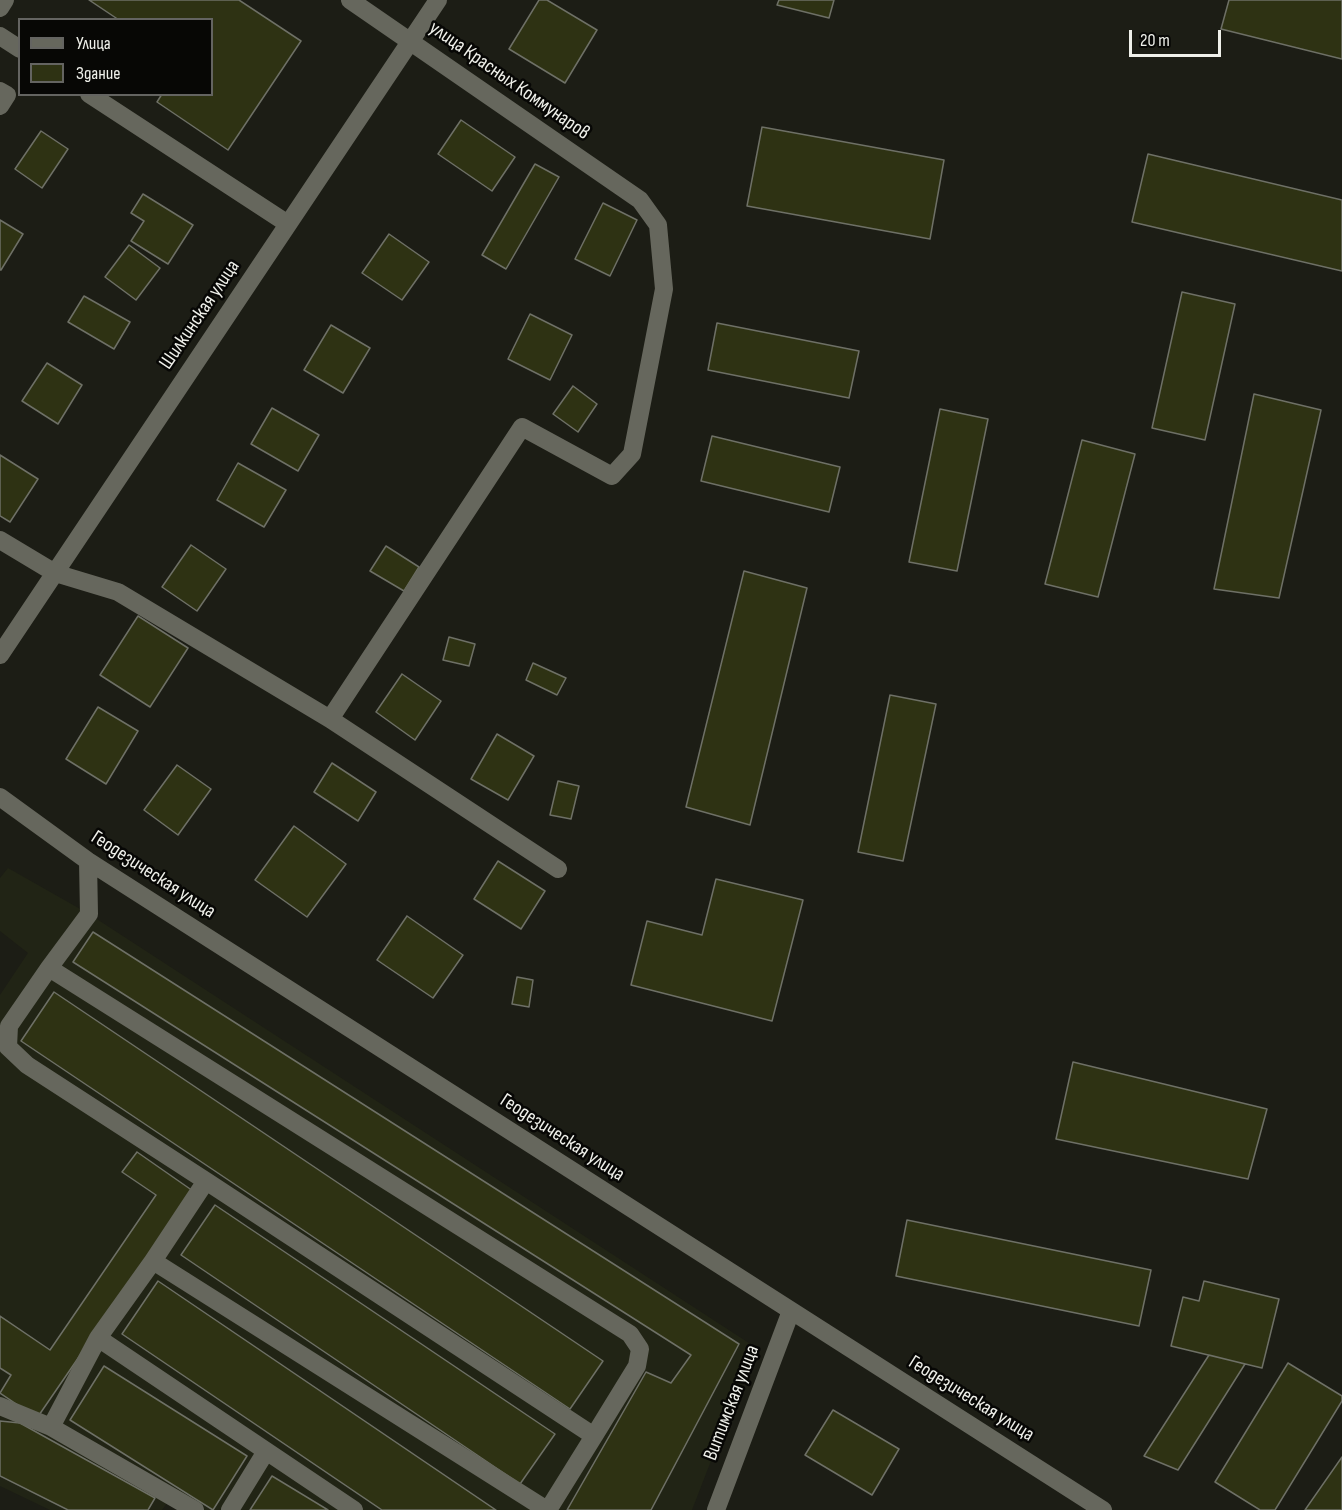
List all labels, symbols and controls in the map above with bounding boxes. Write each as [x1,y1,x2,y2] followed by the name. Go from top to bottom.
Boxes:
[424,16,594,146] street label: улица Красных Коммунаров
[18,18,213,96] legend
[1132,18,1224,56] scale bar
[1140,30,1170,51] text: 20 m
[76,33,111,54] text: Улица
[76,63,121,84] text: Здание
[155,256,245,374] street label: Шилкинская улица
[86,826,220,924] street label: Геодезическая улица
[495,1089,629,1187] street label: Геодезическая улица
[699,1342,765,1464] street label: Витимская улица
[904,1351,1038,1447] street label: Геодезическая улица

